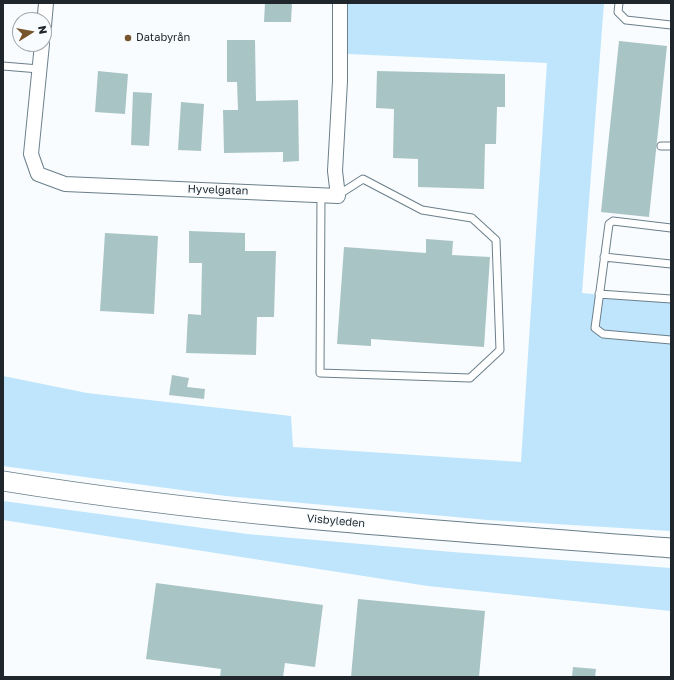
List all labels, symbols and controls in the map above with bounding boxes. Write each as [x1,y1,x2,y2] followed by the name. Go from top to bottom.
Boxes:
[12,12,52,52] north arrow
[36,24,50,35] text: N
[136,31,190,45] place label: Databyrån
[123,33,133,43] marker: Databyrån
[187,182,249,198] street label: Hyvelgatan
[306,512,366,530] street label: Visbyleden

